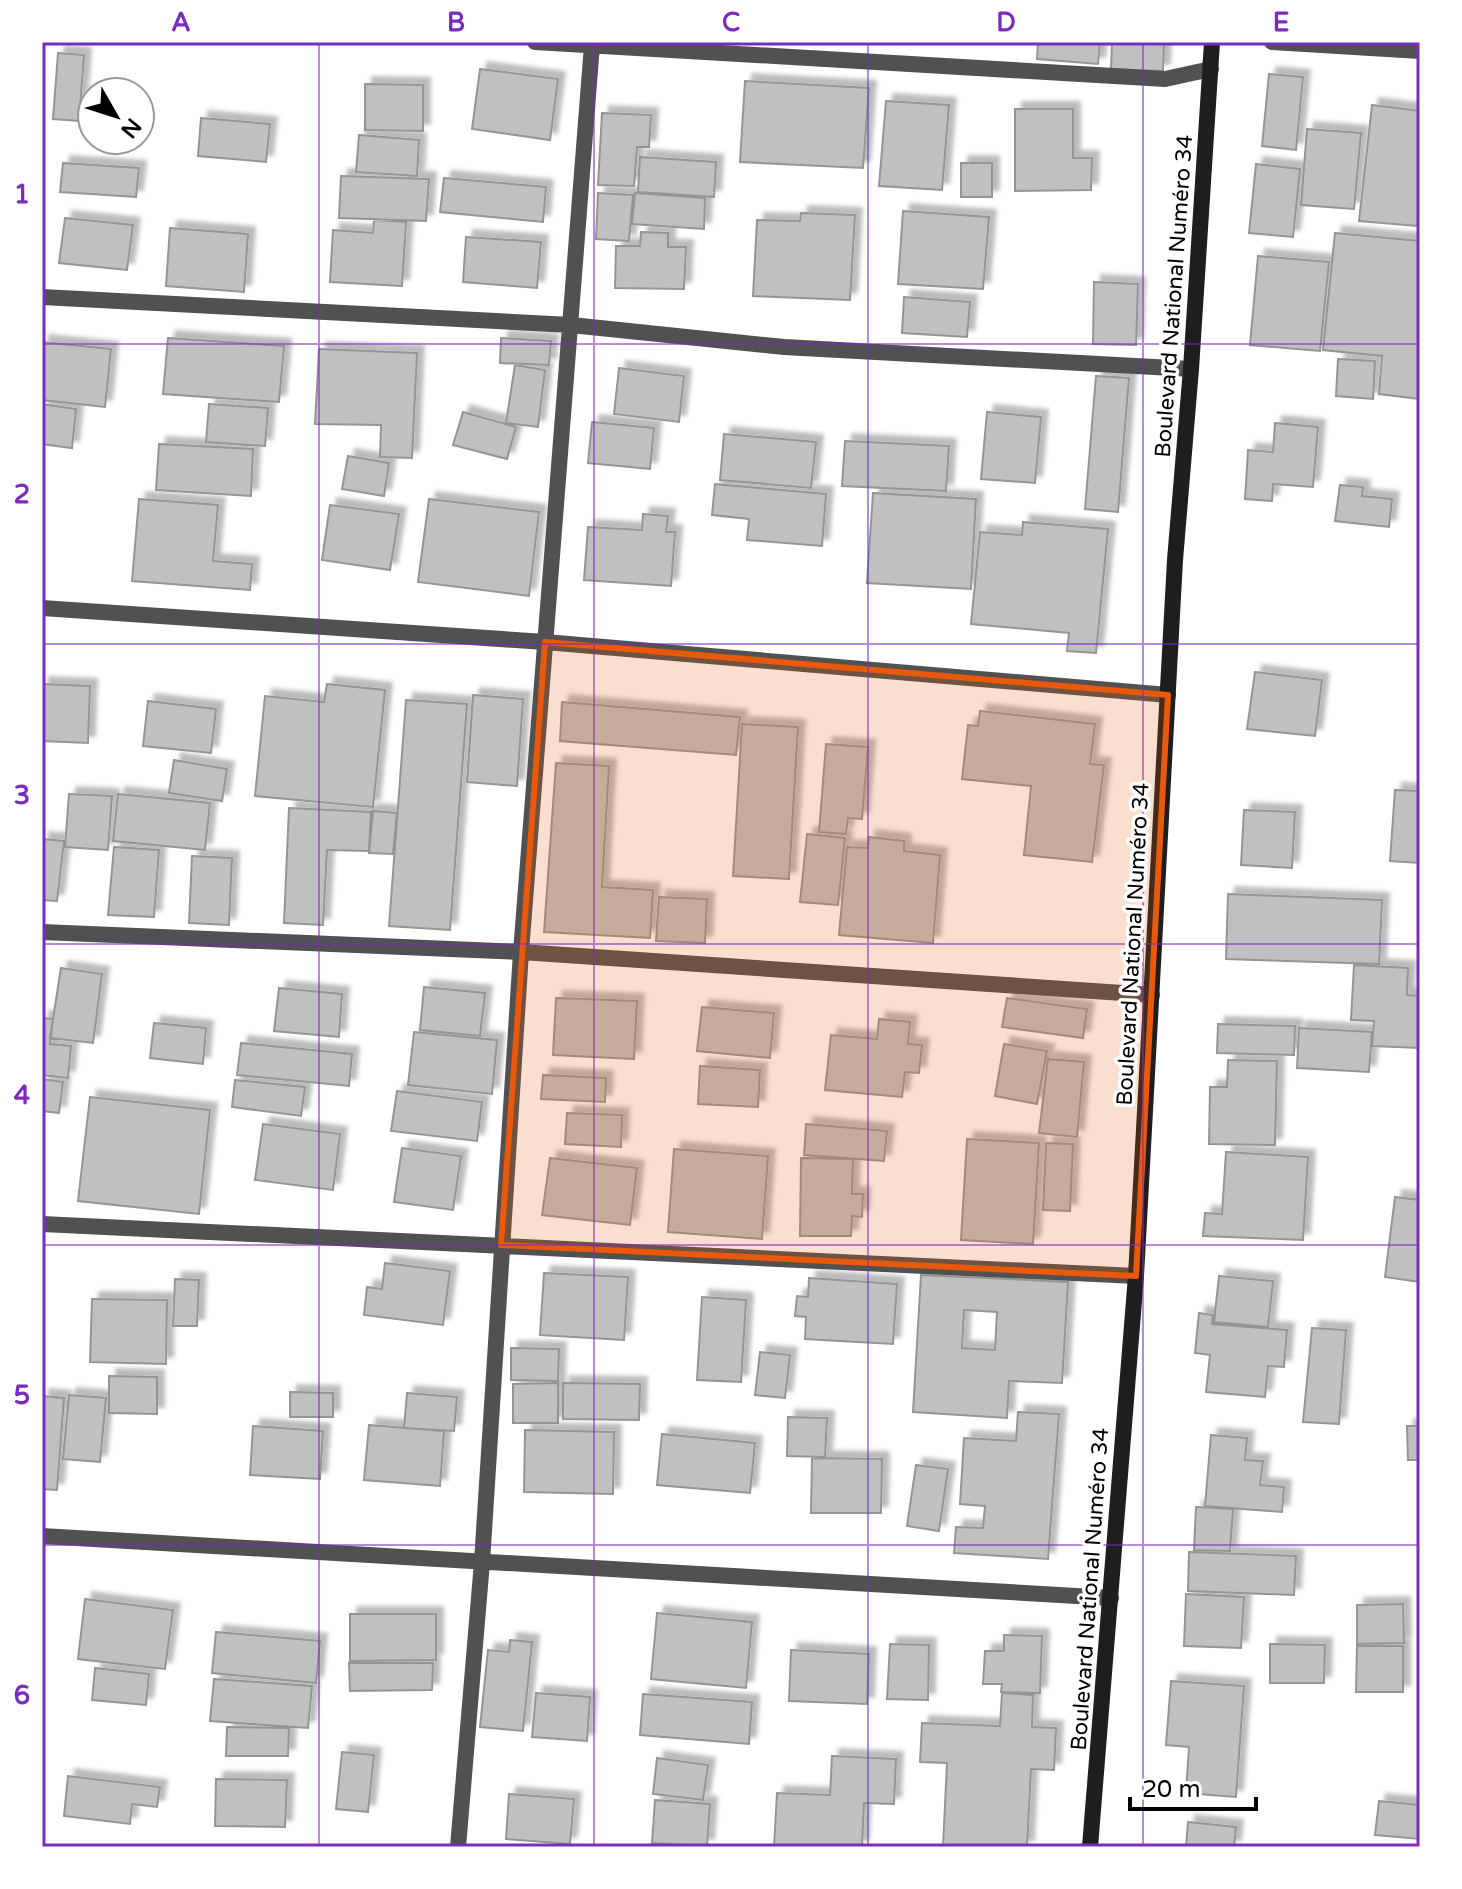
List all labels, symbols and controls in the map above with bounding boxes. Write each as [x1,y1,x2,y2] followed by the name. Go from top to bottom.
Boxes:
[171,7,191,38] text: A
[447,7,465,38] text: B
[722,7,740,38] text: C
[996,7,1016,38] text: D
[1273,7,1289,38] text: E
[76,76,156,156] north arrow
[115,113,146,143] text: N
[1150,134,1198,458] street label: Boulevard National Numéro 34
[14,179,30,210] text: 1
[14,479,30,510] text: 2
[14,780,30,811] text: 3
[1112,782,1154,1106] street label: Boulevard National Numéro 34
[14,1080,30,1111] text: 4
[14,1380,30,1411] text: 5
[1066,1427,1114,1751] street label: Boulevard National Numéro 34
[14,1680,30,1711] text: 6
[1130,1761,1256,1811] scale bar
[1142,1775,1200,1804] text: 20 m

